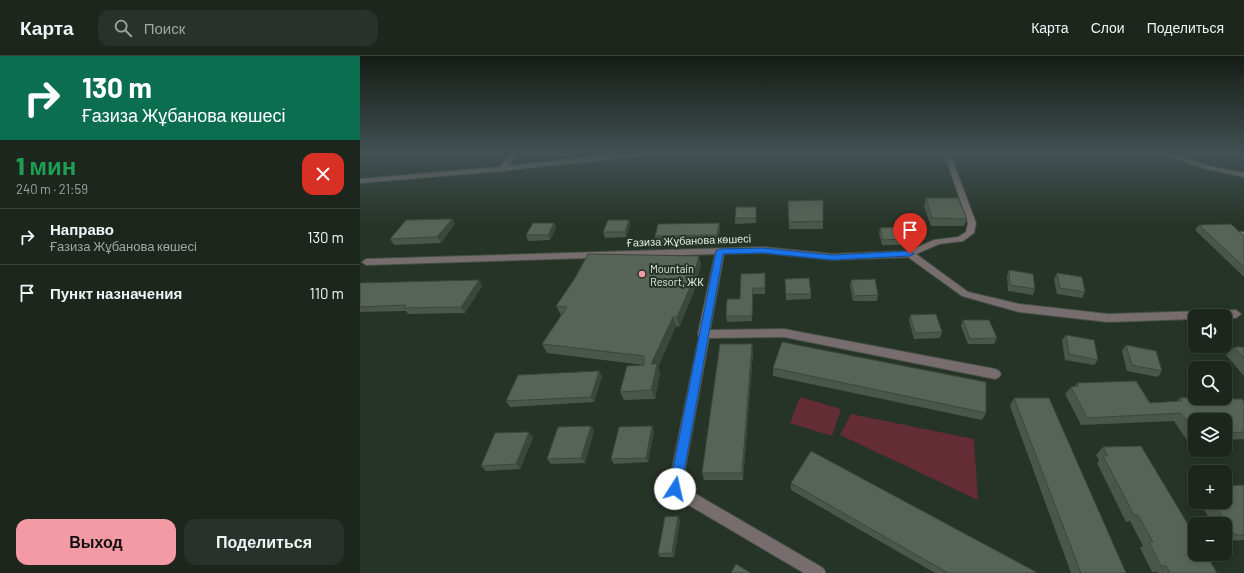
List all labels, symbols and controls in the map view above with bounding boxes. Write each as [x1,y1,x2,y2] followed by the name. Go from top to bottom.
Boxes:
[98,10,378,46] search box
[20,16,74,39] text: Карта
[112,17,134,39] icon: search
[144,19,185,37] text: Поиск
[1031,19,1069,36] text: Карта
[1091,19,1125,36] text: Слои
[1147,19,1224,36] text: Поделиться
[82,70,152,104] text: 130 m
[16,72,68,124] icon: right
[82,104,286,126] text: Ғазиза Жұбанова көшесі
[16,151,76,180] text: 1 мин
[302,153,344,195] button: close
[16,181,88,197] text: 240 m · 21:59
[893,213,927,254] pin
[899,219,921,241] icon: arrive
[50,220,114,238] text: Направо
[16,226,38,248] icon: right
[307,228,344,246] text: 130 m
[627,231,751,249] street label: Ғазиза Жұбанова көшесі
[50,238,197,254] text: Ғазиза Жұбанова көшесі
[650,262,704,288] place label: Mountain Resort, ЖК
[637,269,647,279] marker: Mountain Resort, ЖК
[16,282,38,304] icon: arrive
[50,284,182,302] text: Пункт назначения
[310,284,344,302] text: 110 m
[1188,309,1232,561] map controls
[1188,309,1232,353] button: sound
[1188,361,1232,405] button: search
[1188,413,1232,457] button: layers
[1188,465,1232,509] button: +
[654,468,696,510] position arrow
[1188,517,1232,561] button: −
[16,519,176,565] button: Выход
[184,519,344,565] button: Поделиться

